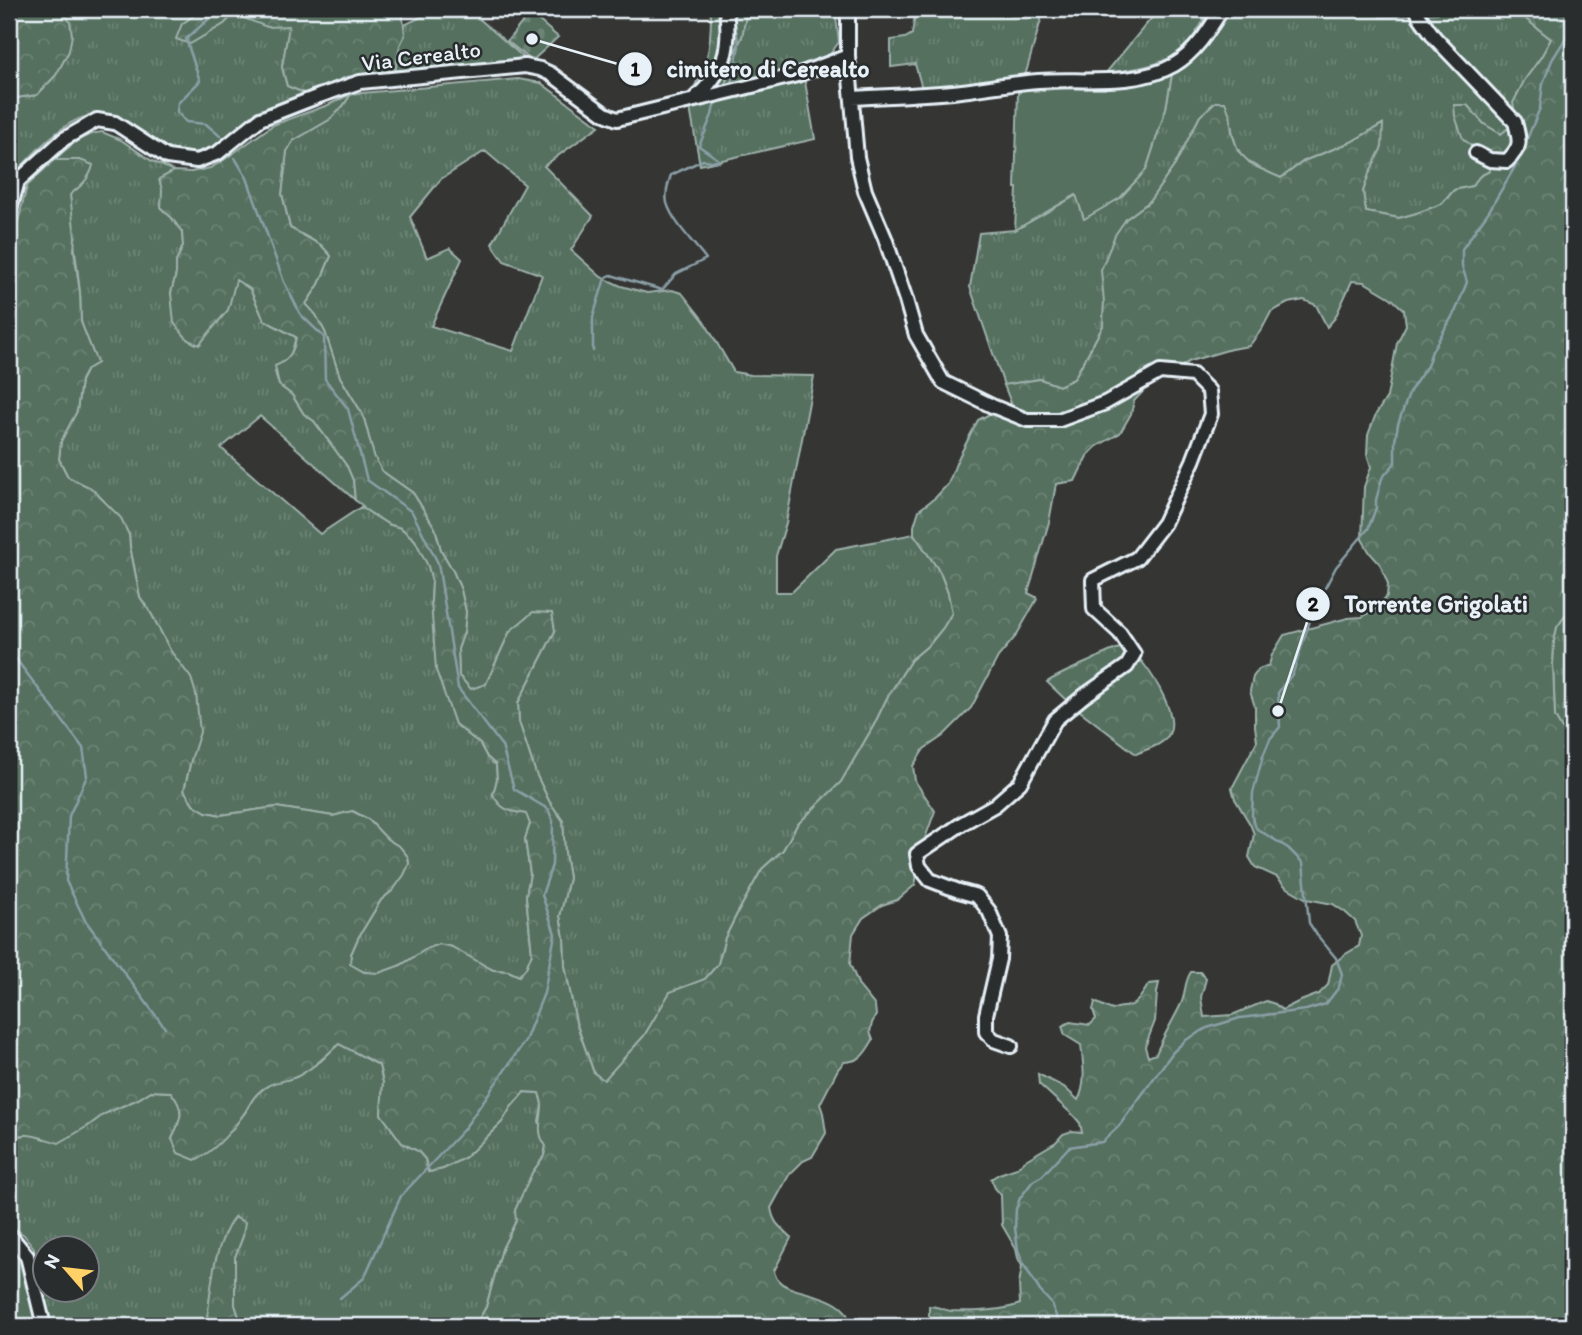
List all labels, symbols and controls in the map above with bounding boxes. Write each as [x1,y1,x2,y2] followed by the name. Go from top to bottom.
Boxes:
[360,35,482,77] street label: Via Cerealto
[617,46,884,91] callout: cimitero di Cerealto
[667,54,869,83] text: cimitero di Cerealto
[630,56,640,81] text: 1
[1295,581,1542,626] callout: Torrente Grigolati
[1343,589,1528,619] text: Torrente Grigolati
[1307,591,1319,616] text: 2
[32,1234,102,1304] north arrow
[38,1250,65,1272] text: N

